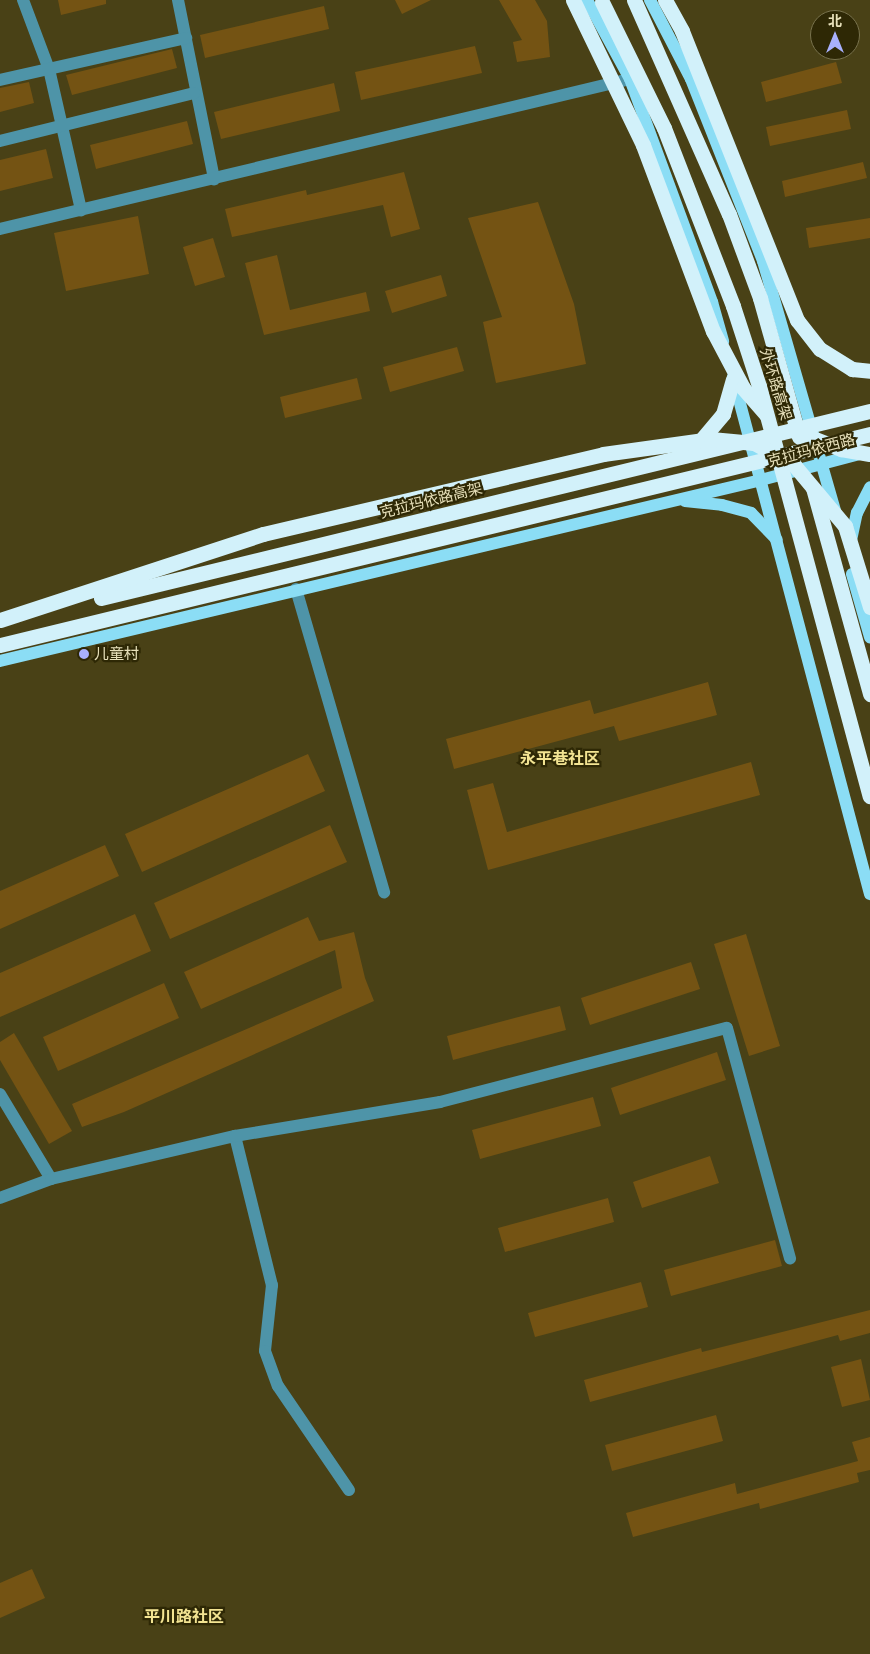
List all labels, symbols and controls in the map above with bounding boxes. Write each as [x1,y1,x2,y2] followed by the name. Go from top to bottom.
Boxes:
[810,10,860,60] north arrow
[828,12,842,30] text: 北
[756,346,796,422] street label: 外环路高架
[765,430,857,470] street label: 克拉玛依西路
[378,479,484,521] street label: 克拉玛依路高架
[94,645,139,663] place label: 儿童村
[78,648,90,660] marker: 儿童村
[520,748,600,768] district label: 永平巷社区
[144,1606,224,1626] district label: 平川路社区

